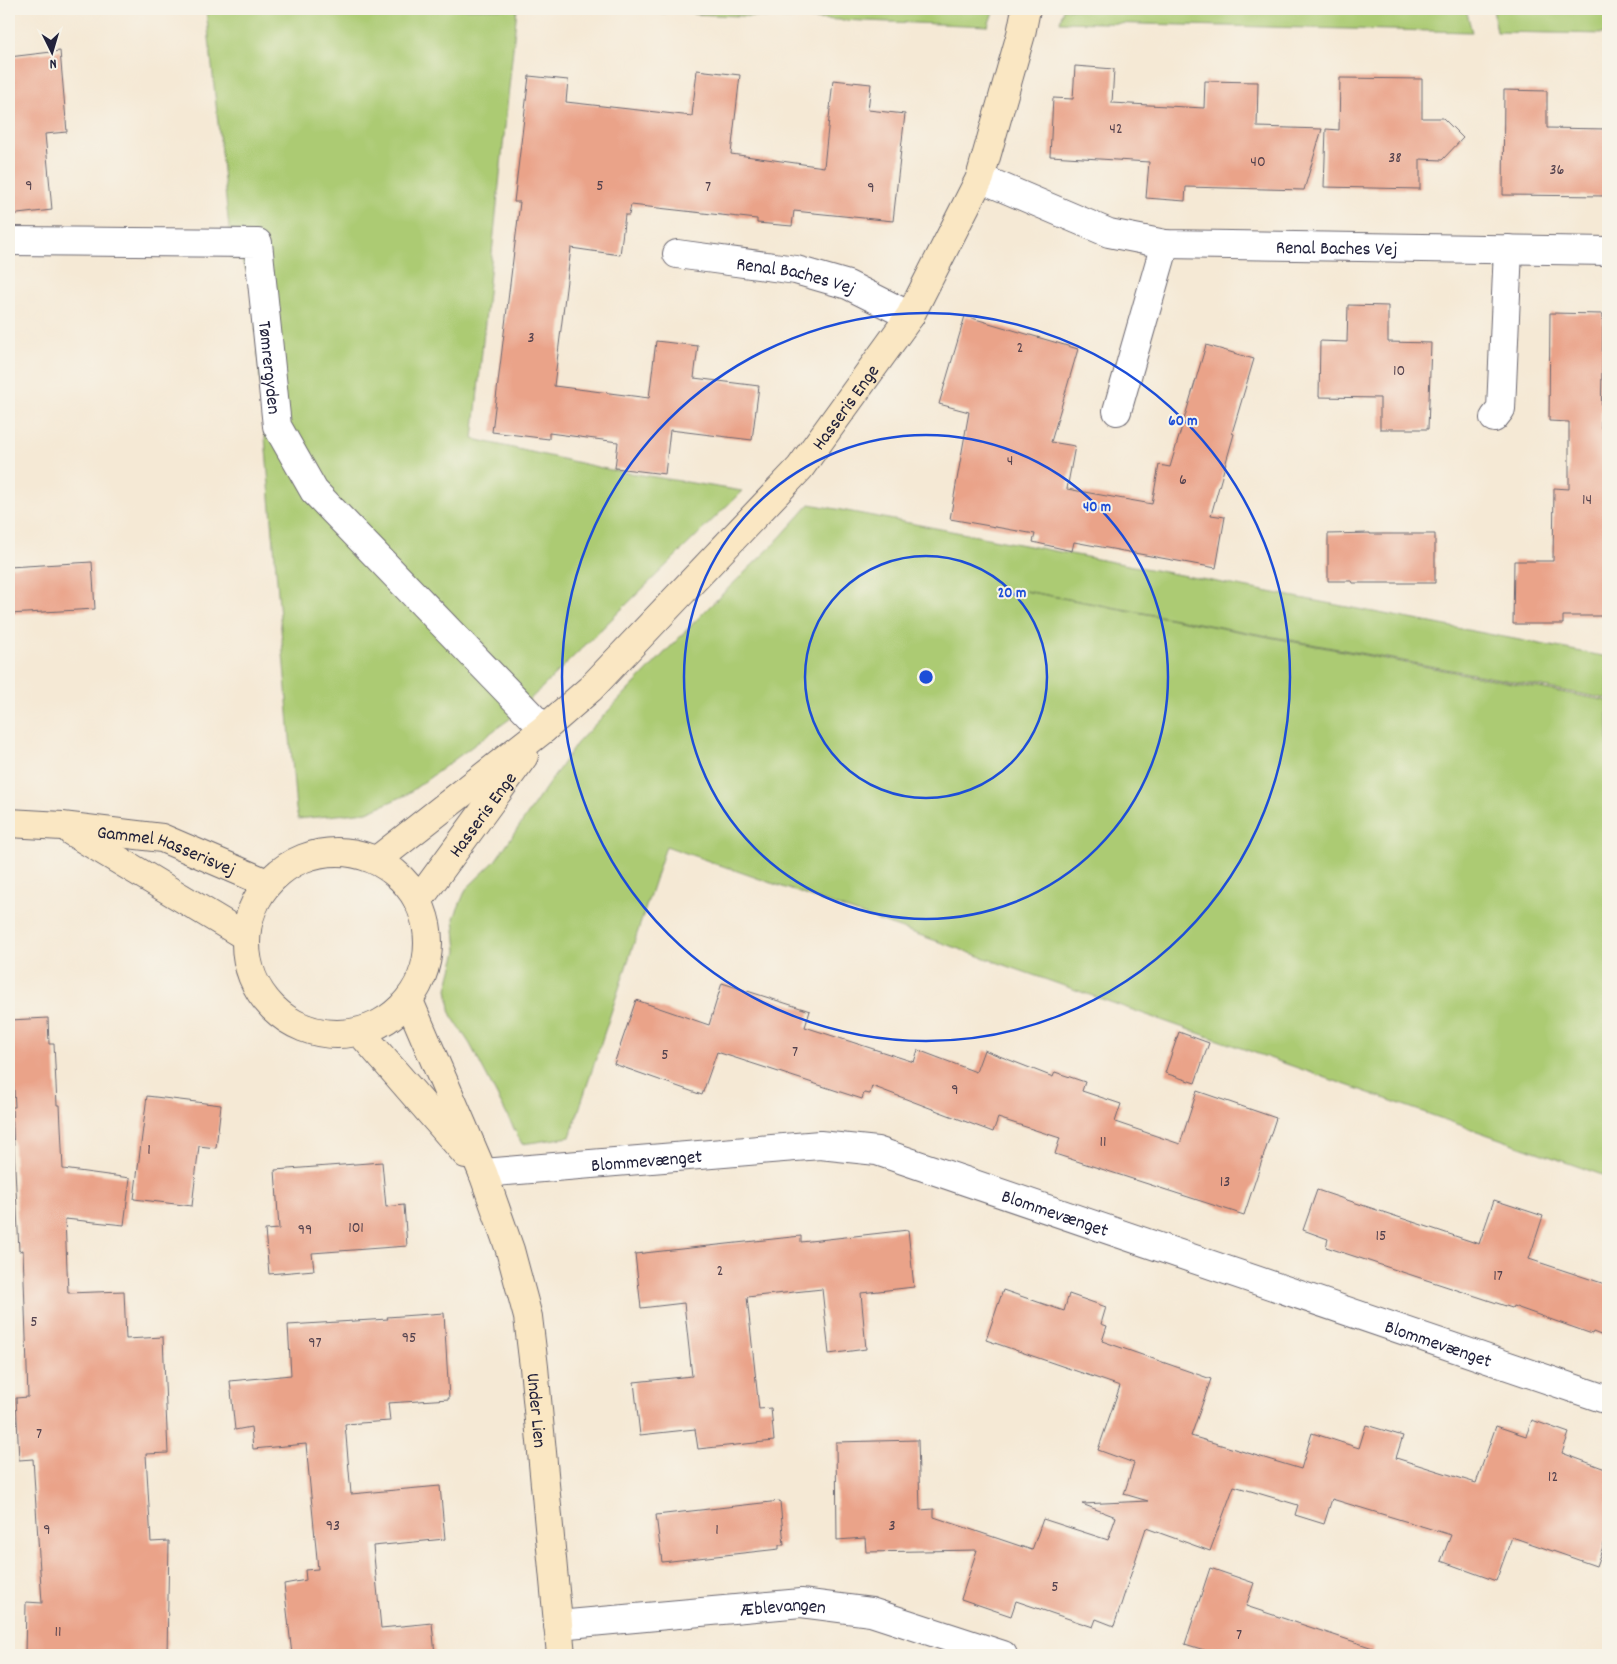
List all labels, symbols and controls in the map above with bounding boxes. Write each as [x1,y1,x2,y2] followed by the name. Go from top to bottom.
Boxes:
[28,28,78,78] north arrow
[49,53,57,73] text: N
[1109,118,1123,141] house number: 42
[1388,147,1402,170] house number: 38
[1250,151,1266,174] house number: 40
[1550,159,1565,182] house number: 36
[25,175,33,198] house number: 9
[596,175,604,198] house number: 5
[705,176,711,199] house number: 7
[867,177,875,200] house number: 9
[1276,236,1398,265] street label: Renal Baches Vej
[734,252,859,304] street label: Renal Baches Vej
[249,320,286,416] street label: Tømrergyden
[527,327,535,350] house number: 3
[1017,337,1024,360] house number: 2
[807,360,888,457] street label: Hasseris Enge
[1393,360,1405,383] house number: 10
[1168,411,1198,433] text: 60 m
[1007,450,1013,473] house number: 4
[1179,469,1187,492] house number: 6
[1582,489,1592,512] house number: 14
[1083,497,1111,519] text: 40 m
[998,583,1026,605] text: 20 m
[917,668,935,686] centre of rings
[444,768,525,864] street label: Hasseris Enge
[95,820,239,885] street label: Gammel Hasserisvej
[792,1041,798,1064] house number: 7
[661,1044,669,1067] house number: 5
[951,1079,959,1102] house number: 9
[1099,1131,1107,1154] house number: 11
[147,1139,151,1162] house number: 1
[590,1145,703,1181] street label: Blommevænget
[1220,1171,1230,1194] house number: 13
[997,1184,1111,1246] street label: Blommevænget
[348,1217,364,1240] house number: 101
[298,1219,312,1242] house number: 99
[1376,1225,1386,1248] house number: 15
[717,1260,724,1283] house number: 2
[1493,1265,1503,1288] house number: 17
[30,1311,38,1334] house number: 5
[1381,1315,1495,1376] street label: Blommevænget
[402,1327,416,1350] house number: 95
[308,1332,322,1355] house number: 97
[518,1372,552,1449] street label: Under Lien
[36,1423,42,1446] house number: 7
[1548,1466,1558,1489] house number: 12
[326,1515,340,1538] house number: 93
[888,1515,896,1538] house number: 3
[43,1519,51,1542] house number: 9
[715,1519,719,1542] house number: 1
[1051,1576,1059,1599] house number: 5
[739,1593,827,1625] street label: Æblevangen
[54,1621,62,1644] house number: 11
[1236,1624,1242,1647] house number: 7

